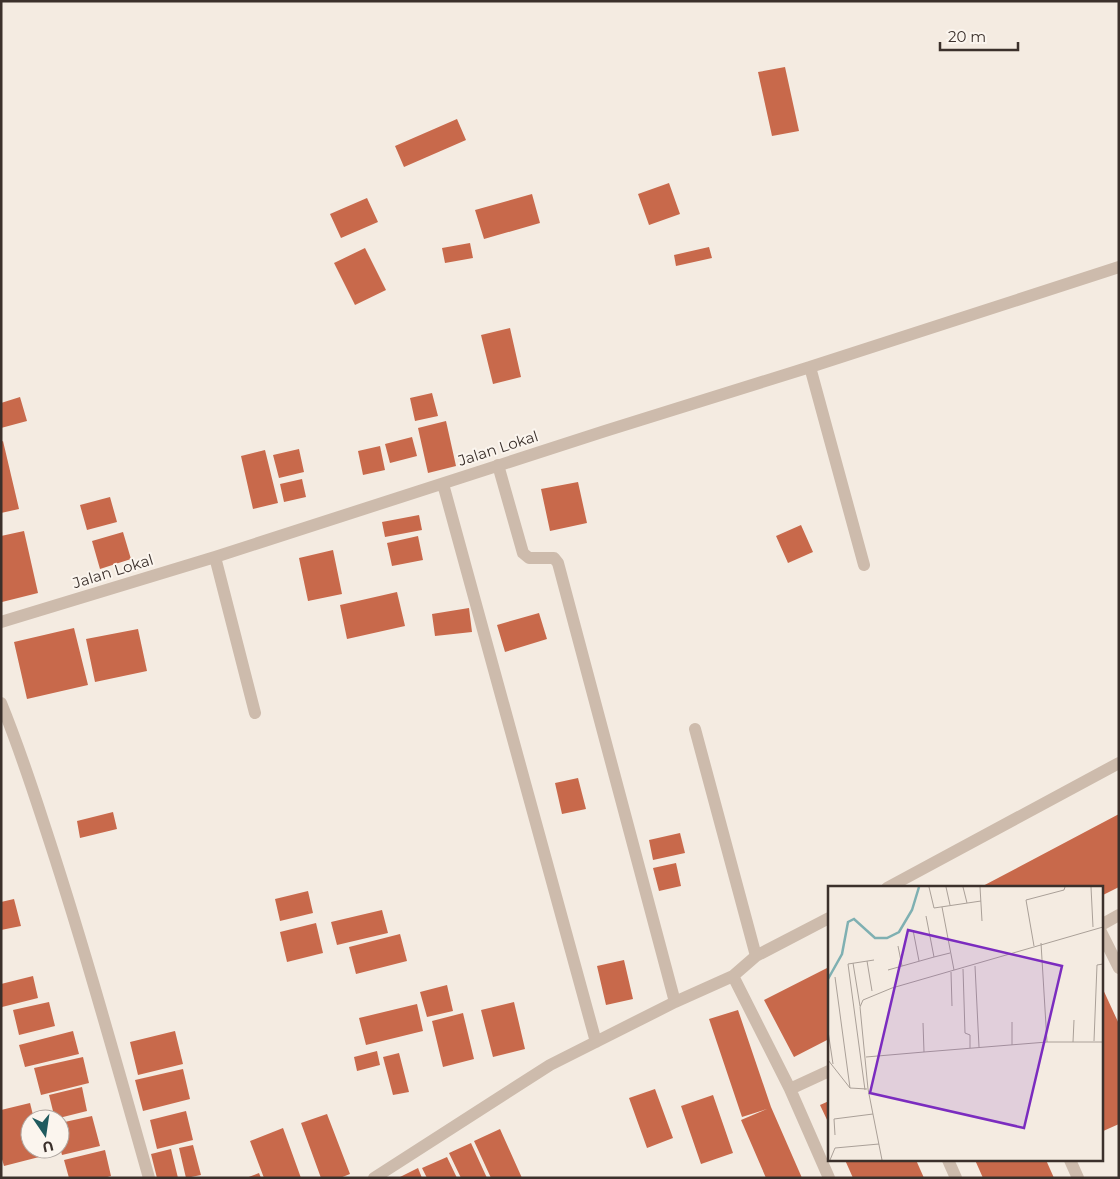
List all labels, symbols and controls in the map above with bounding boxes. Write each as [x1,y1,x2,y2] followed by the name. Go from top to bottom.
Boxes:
[940,20,1018,52] scale bar
[948,27,986,46] text: 20 m
[455,426,540,470] street label: Jalan Lokal
[70,550,156,593] street label: Jalan Lokal
[828,886,1102,1162] inset map
[20,1109,70,1159] north arrow
[41,1137,55,1157] text: U

